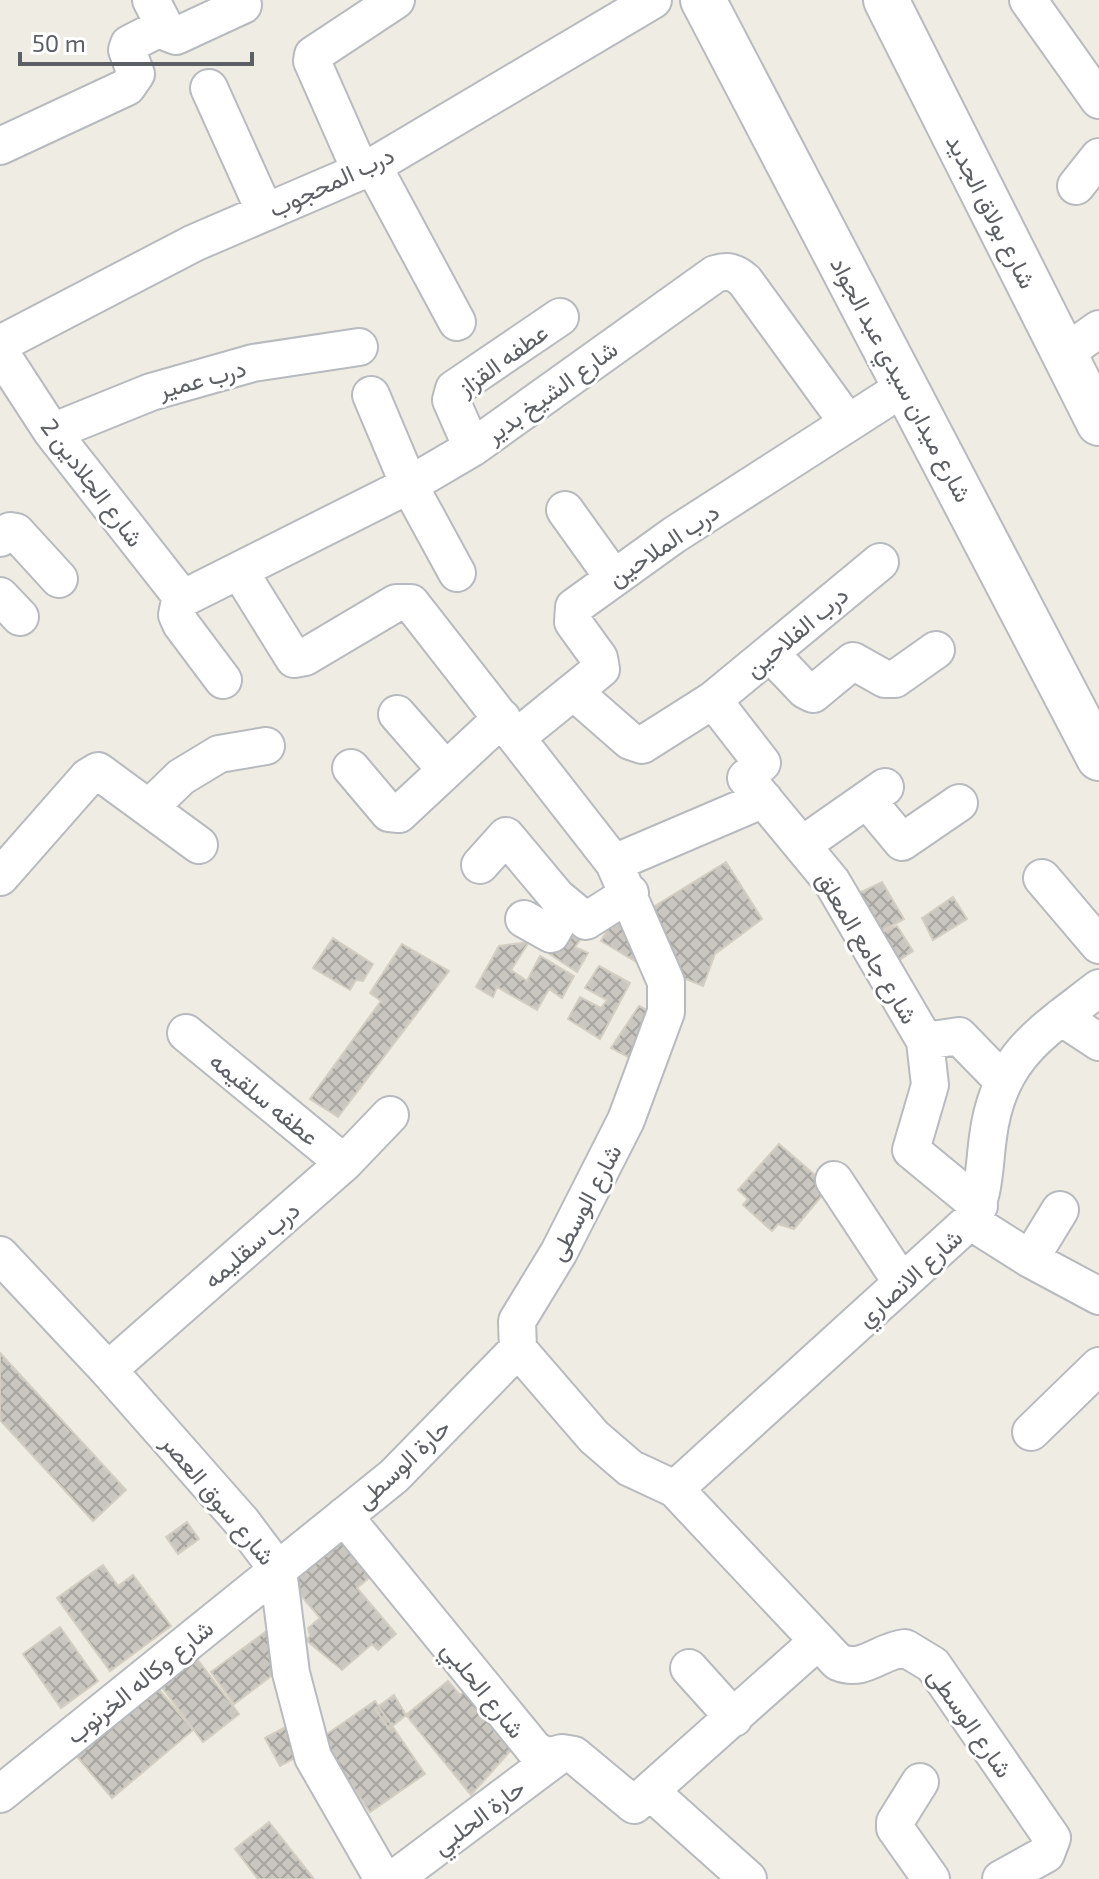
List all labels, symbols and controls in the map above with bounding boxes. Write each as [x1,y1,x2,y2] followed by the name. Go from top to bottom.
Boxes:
[20,16,252,66] scale bar
[32,28,86,57] text: 50 m
[938,129,1043,294] street label: شارع بولاق الجديد
[264,139,399,224] street label: درب المحجوب
[820,252,979,509] street label: شارع ميدان سيدي عبد الجواد
[450,317,554,404] street label: عطفه القزاز
[479,334,625,452] street label: شارع الشيخ بدير
[154,352,249,406] street label: درب عمير
[33,412,151,554] street label: شارع الجلادين 2
[602,496,725,593] street label: درب الملاحين
[738,579,855,684] street label: درب الفلاحين
[808,866,925,1031] street label: شارع جامع المعلق
[204,1045,325,1152] street label: عطفه سلقيمه
[541,1139,629,1266] street label: شارع الوسطى
[197,1194,306,1295] street label: درب سقليمه
[850,1222,972,1336] street label: شارع الانصاري
[349,1412,457,1516] street label: حارة الوسطى
[153,1427,282,1572] street label: شارع سوق العصر
[60,1613,220,1752] street label: شارع وكاله الخرنوب
[431,1635,532,1747] street label: شارع الحلبي
[920,1661,1019,1784] street label: شارع الوسطى
[426,1772,533,1865] street label: حارة الحلبي

